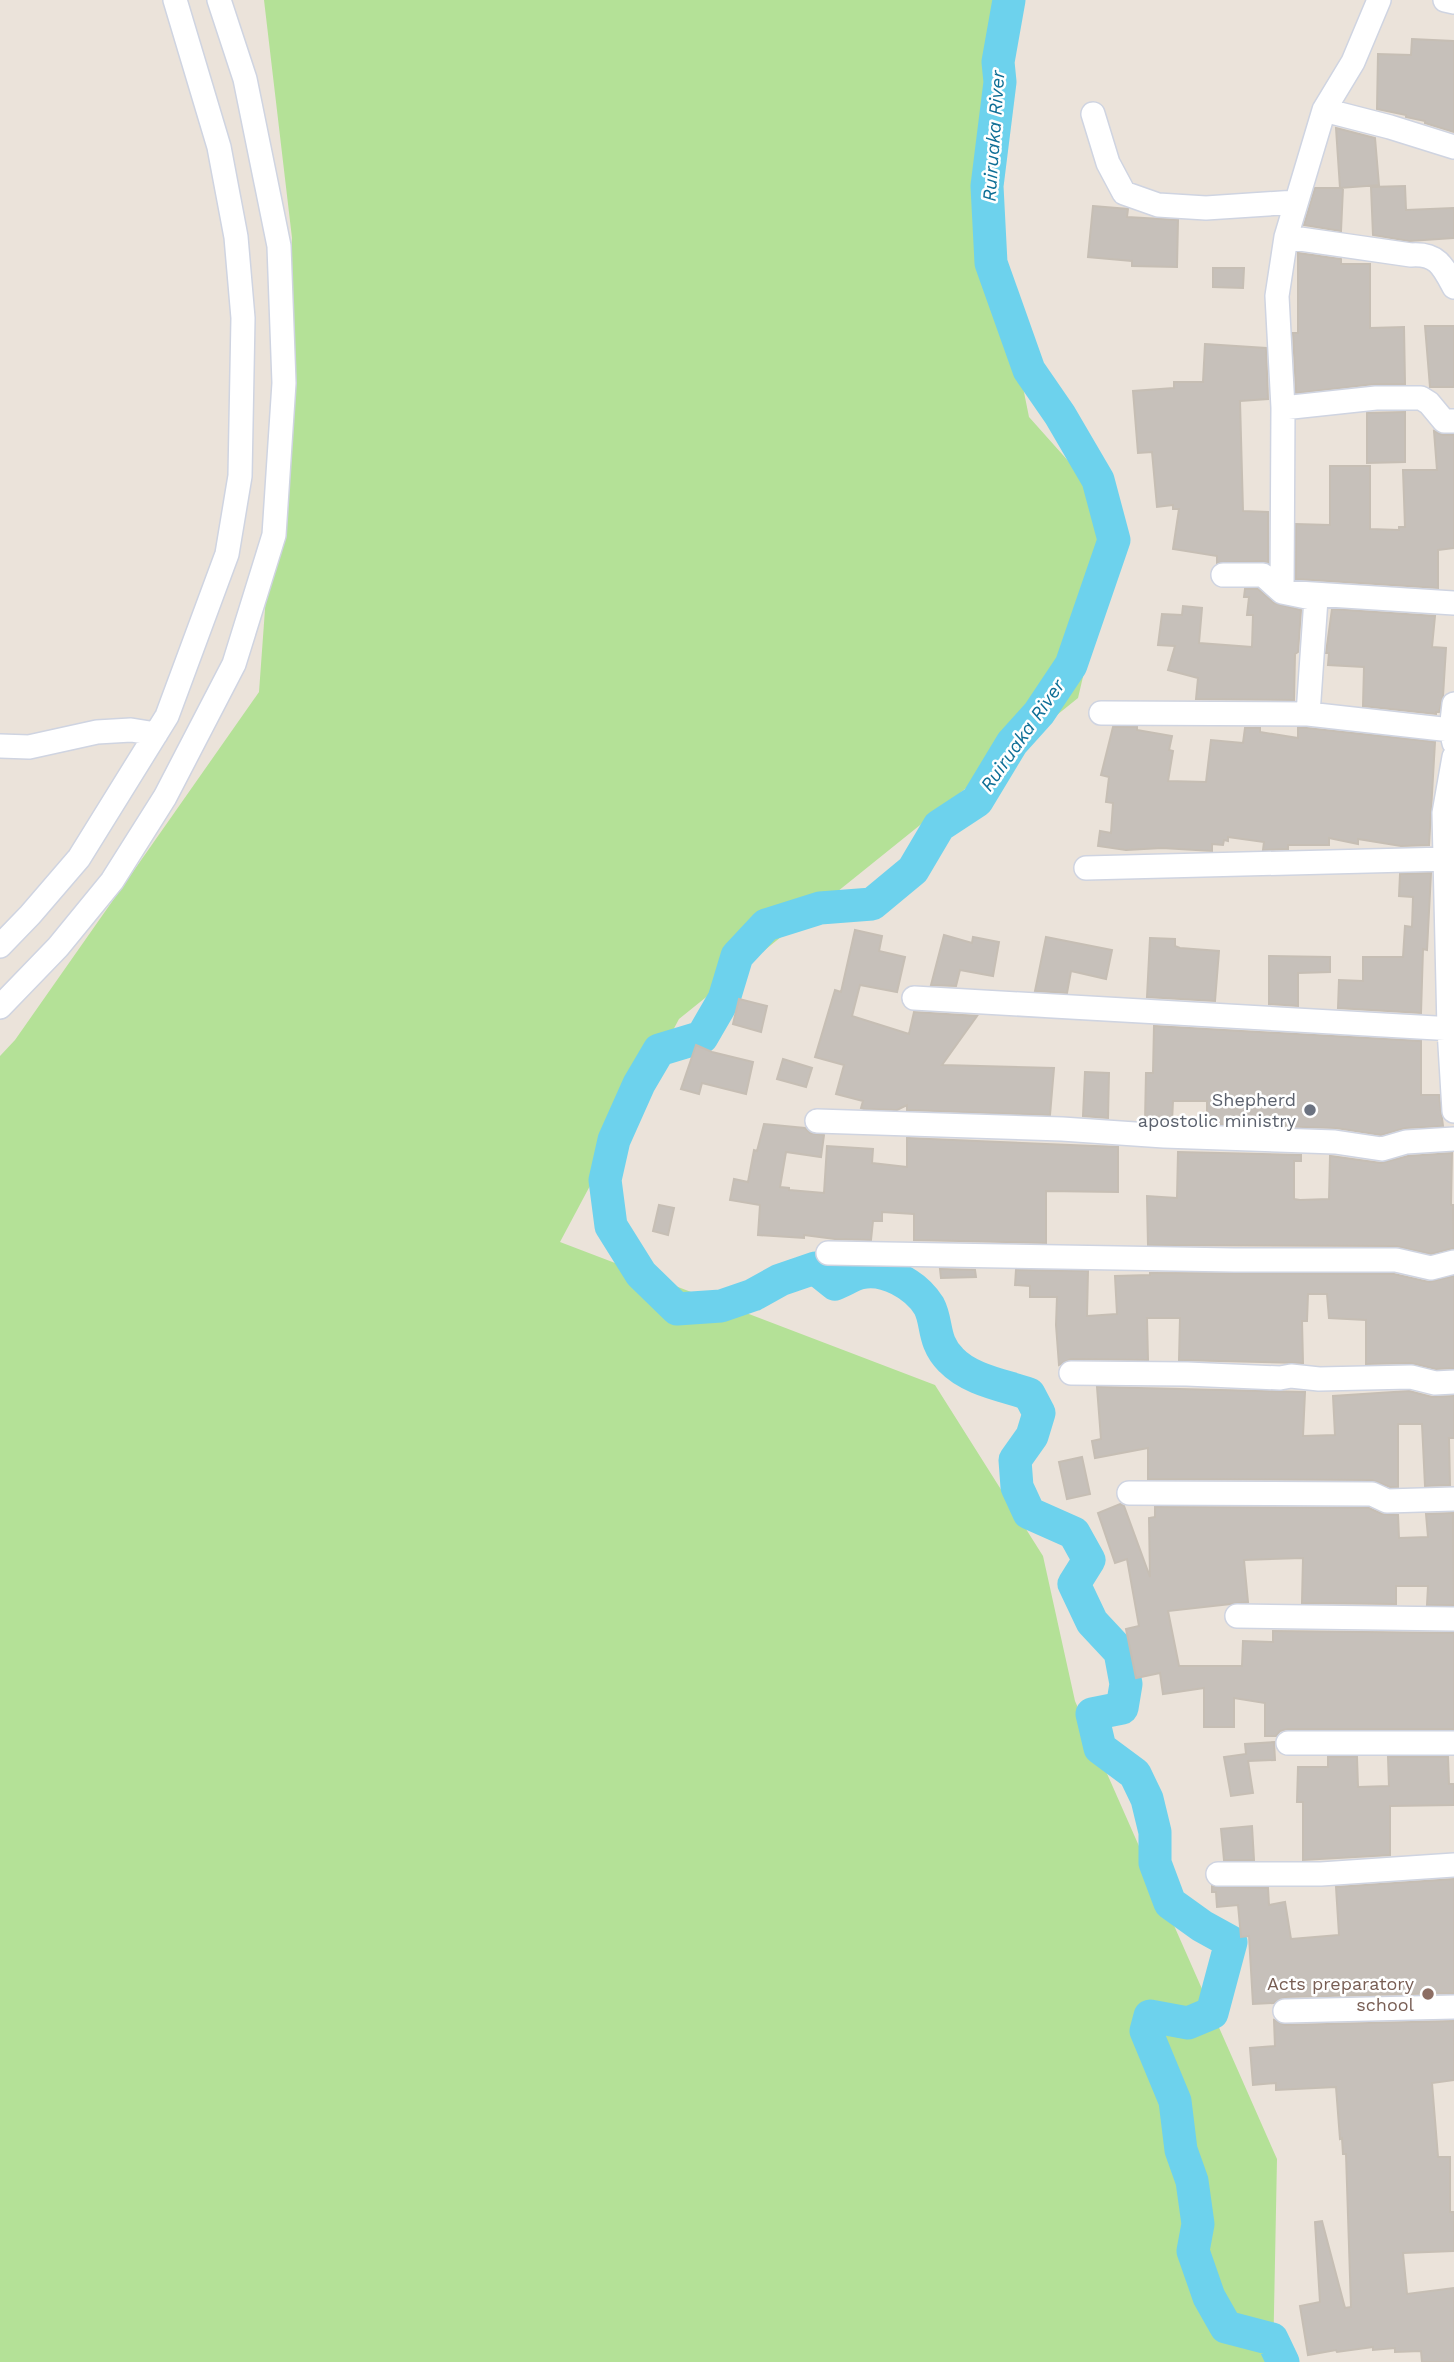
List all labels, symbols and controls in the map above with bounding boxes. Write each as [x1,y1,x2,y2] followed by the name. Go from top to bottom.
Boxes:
[977,69,1010,202] water label: Ruiruaka River
[975,674,1070,796] water label: Ruiruaka River
[1138,1089,1297,1131] place label: Shepherd apostolic ministry
[1302,1102,1318,1118] marker: Shepherd apostolic ministry
[1267,1973,1415,2015] place label: Acts preparatory school
[1420,1986,1436,2002] marker: Acts preparatory school

